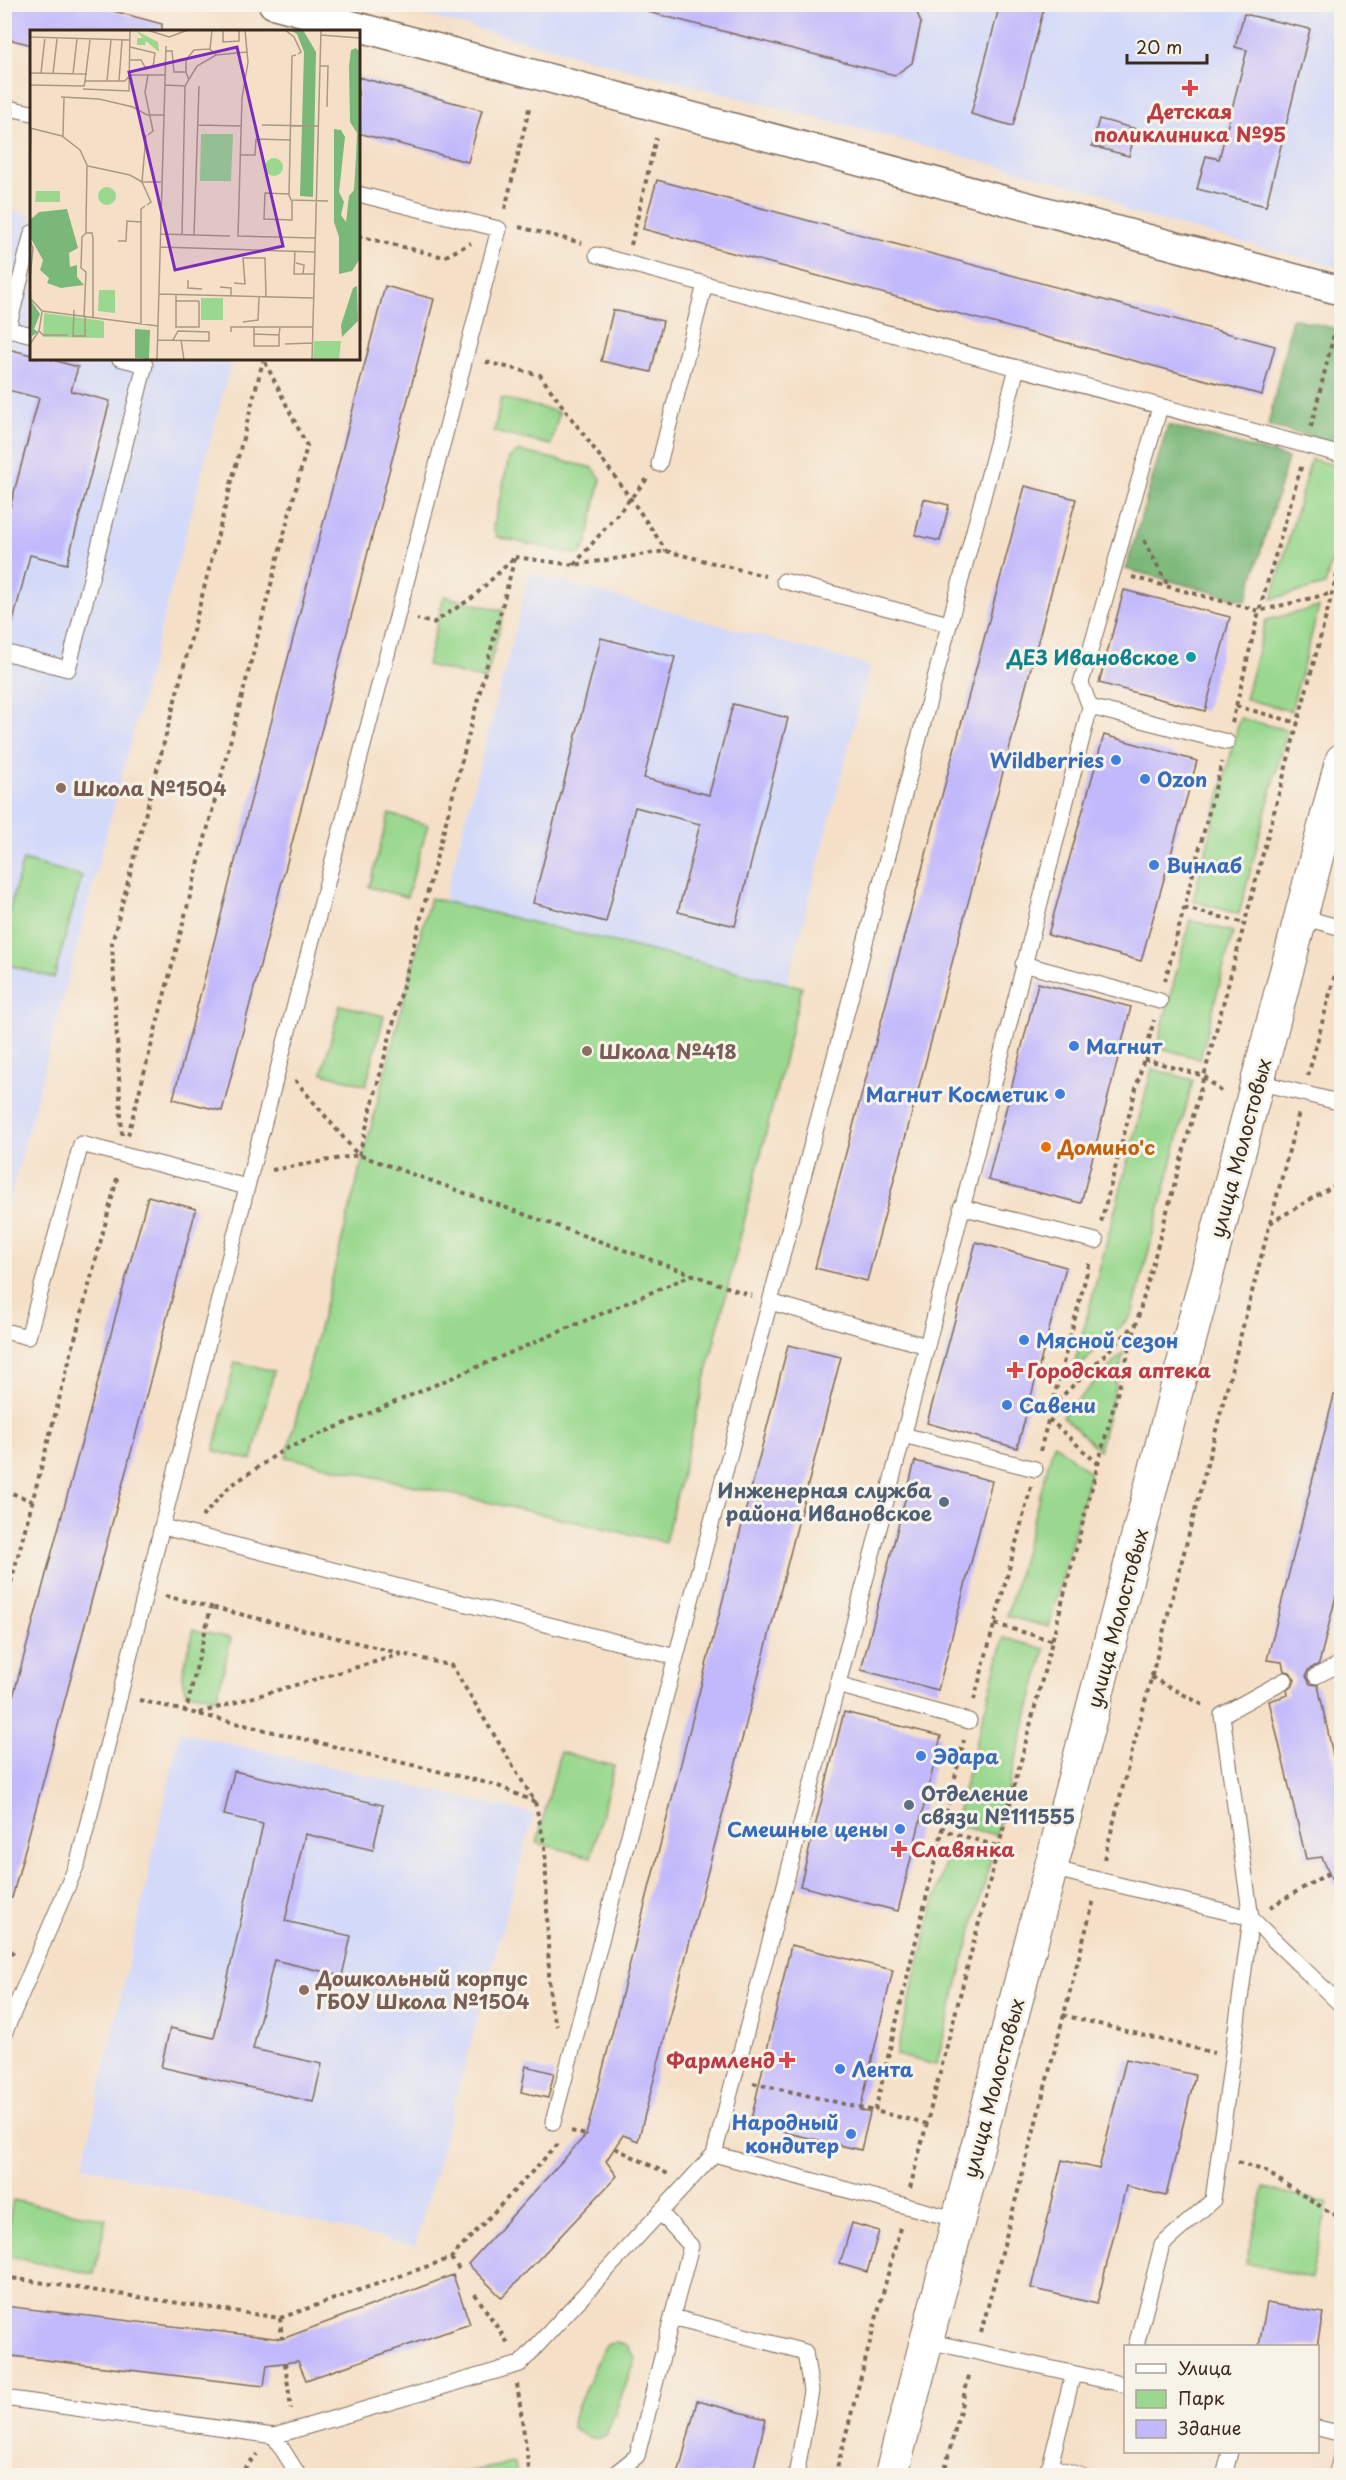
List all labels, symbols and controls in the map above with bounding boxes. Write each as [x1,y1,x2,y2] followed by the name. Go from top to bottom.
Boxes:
[1127,27,1206,65] scale bar
[30,30,360,360] inset map
[1136,33,1182,60] text: 20 m
[1181,79,1199,97] marker: Детская поликлиника №95
[1094,96,1286,149] place label: Детская поликлиника №95
[1006,642,1179,672] place label: ДЕЗ Ивановское
[1184,650,1198,664] marker: ДЕЗ Ивановское
[990,745,1104,775] place label: Wildberries
[1109,753,1123,767] marker: Wildberries
[1157,764,1207,794] place label: Ozon
[1138,772,1152,786] marker: Ozon
[73,773,227,803] place label: Школа №1504
[54,781,68,795] marker: Школа №1504
[1166,850,1242,880] place label: Винлаб
[1147,858,1161,872] marker: Винлаб
[1086,1031,1163,1061] place label: Магнит
[599,1036,737,1066] place label: Школа №418
[1067,1039,1081,1053] marker: Магнит
[580,1044,594,1058] marker: Школа №418
[1202,1055,1278,1241] street label: улица Молостовых
[866,1079,1048,1109] place label: Магнит Косметик
[1053,1087,1067,1101] marker: Магнит Косметик
[1057,1132,1155,1162] place label: Домино'c
[1039,1140,1053,1154] marker: Домино'c
[1036,1325,1178,1355] place label: Мясной сезон
[1017,1333,1031,1347] marker: Мясной сезон
[1027,1355,1211,1385] place label: Городская аптека
[1008,1363,1022,1377] marker: Городская аптека
[1019,1390,1096,1420] place label: Савени
[1000,1398,1014,1412] marker: Савени
[718,1475,932,1528] place label: Инженерная служба района Ивановское
[937,1495,951,1509] marker: Инженерная служба района Ивановское
[1079,1525,1155,1711] street label: улица Молостовых
[933,1741,999,1771] place label: Эдара
[914,1749,928,1763] marker: Эдара
[921,1778,1075,1831] place label: Отделение связи №111555
[902,1798,916,1812] marker: Отделение связи №111555
[727,1814,888,1844] place label: Смешные цены
[893,1822,907,1836] marker: Смешные цены
[911,1834,1015,1864] place label: Славянка
[892,1842,906,1856] marker: Славянка
[315,1963,530,2016] place label: Дошкольный корпус ГБОУ Школа №1504
[297,1983,311,1997] marker: Дошкольный корпус ГБОУ Школа №1504
[955,1995,1031,2181] street label: улица Молостовых
[666,2045,775,2075] place label: Фармленд
[780,2053,794,2067] marker: Фармленд
[852,2054,914,2084] place label: Лента
[833,2062,847,2076] marker: Лента
[732,2107,839,2160] place label: Народный кондитер
[844,2127,858,2141] marker: Народный кондитер
[1124,2345,1319,2453] legend
[1178,2354,1232,2381] text: Улица
[1178,2384,1225,2411] text: Парк
[1178,2414,1241,2441] text: Здание

